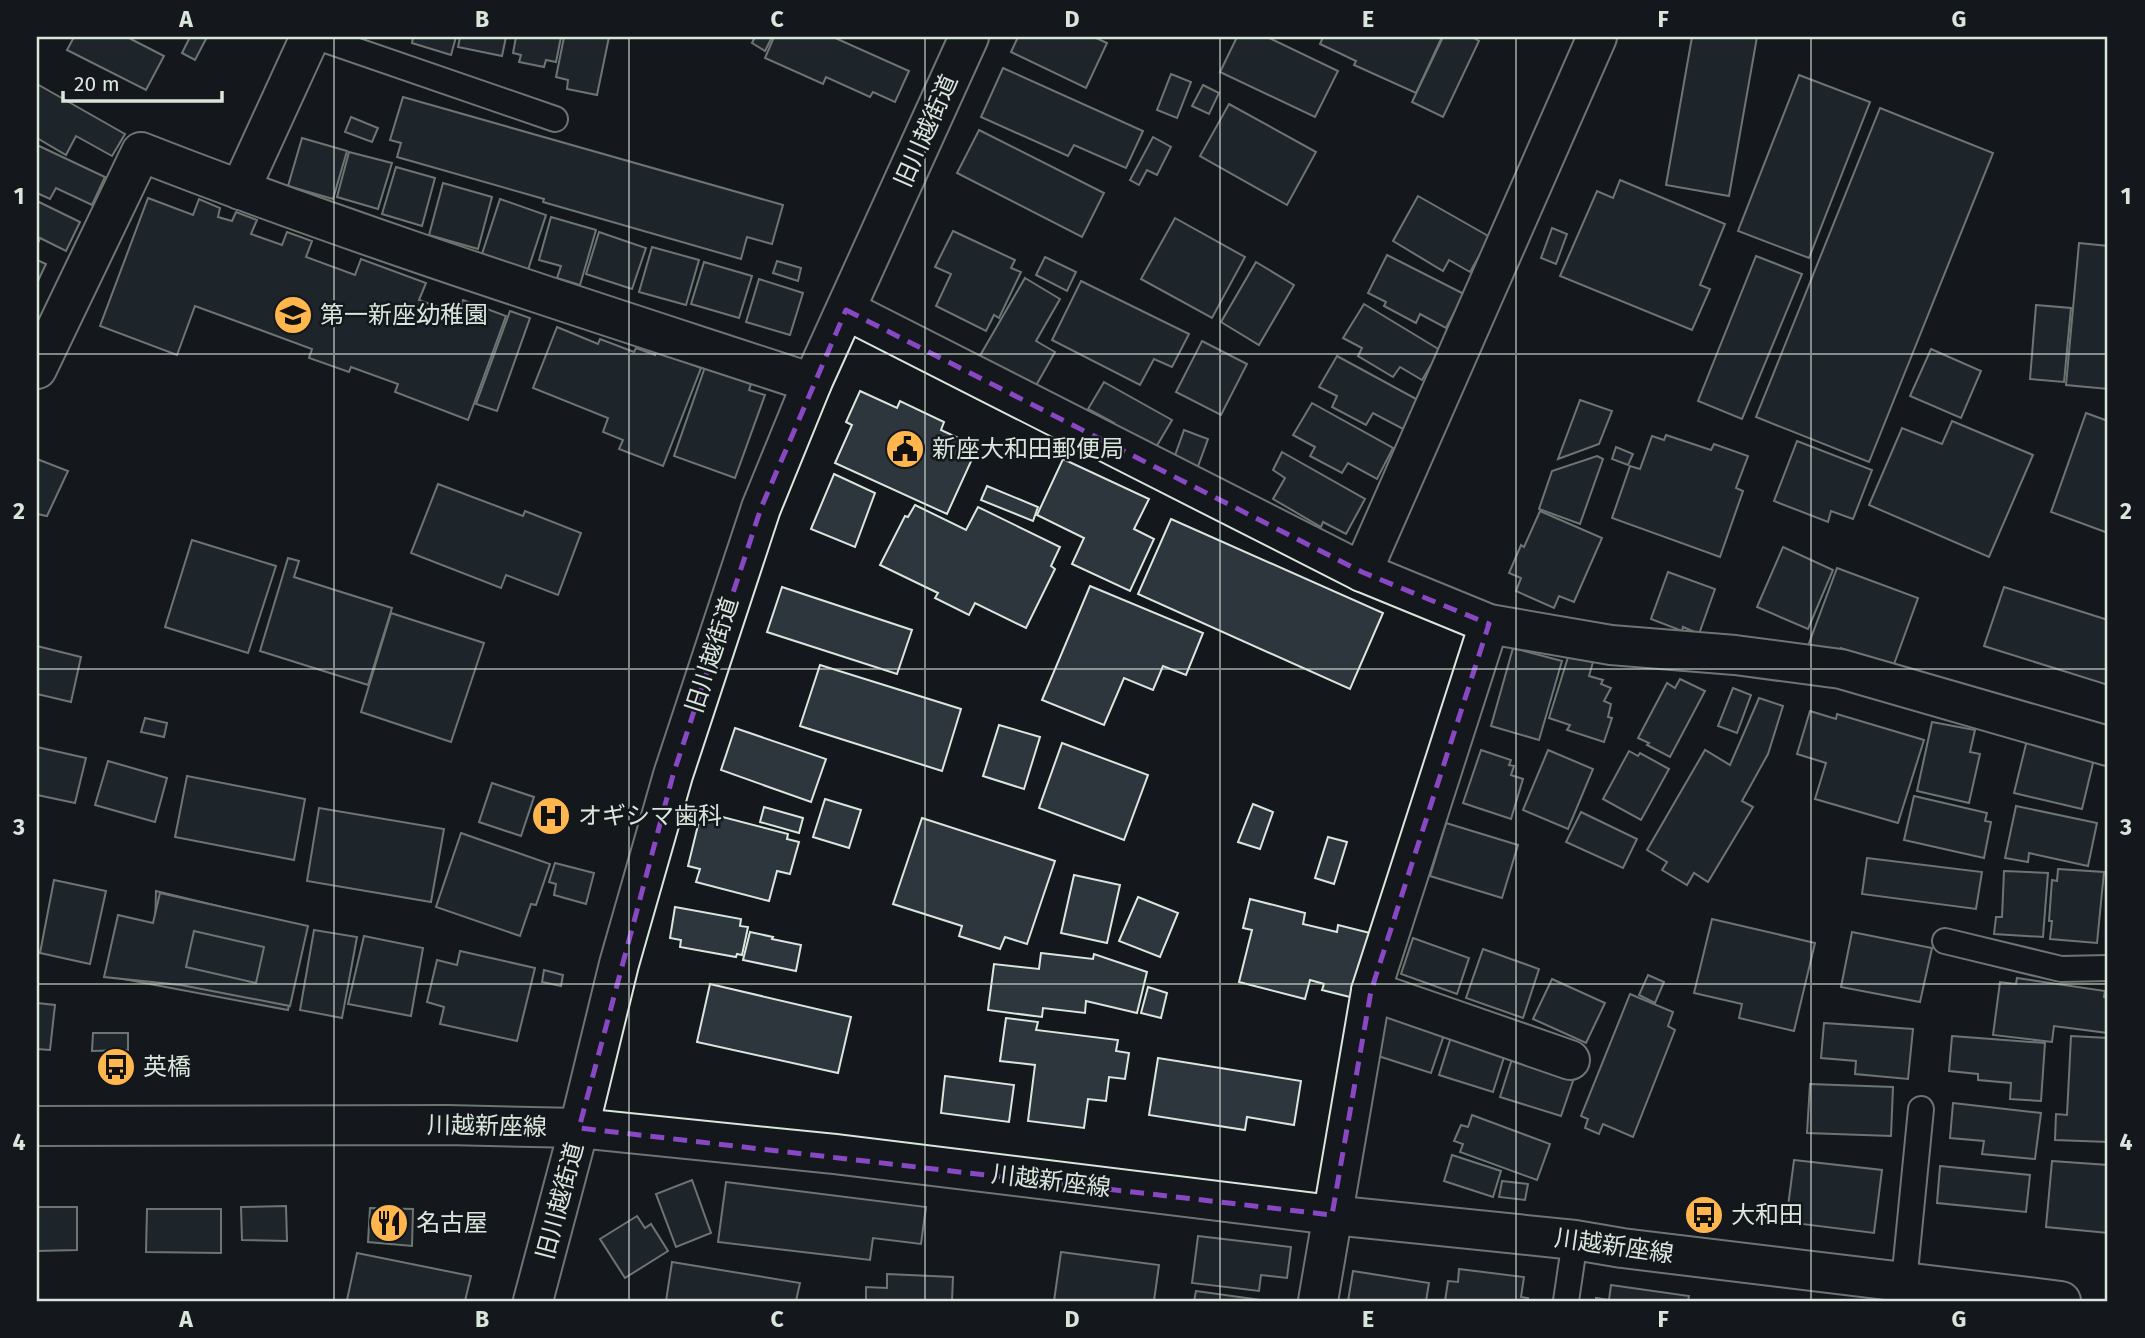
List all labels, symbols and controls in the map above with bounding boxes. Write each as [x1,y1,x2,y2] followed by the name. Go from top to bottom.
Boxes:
[178,5,193,33] text: A
[475,5,489,33] text: B
[770,5,784,33] text: C
[1065,5,1080,33] text: D
[1362,5,1374,33] text: E
[1657,5,1669,33] text: F
[1952,5,1966,33] text: G
[63,60,222,104] scale bar
[889,70,963,192] street label: 旧川越街道
[74,71,120,97] text: 20 m
[14,182,24,210] text: 1
[2121,182,2131,210] text: 1
[272,294,314,336] school or university icon: 第一新座幼稚園
[320,301,488,329] place label: 第一新座幼稚園
[884,428,926,470] public building icon: 新座大和田郵便局
[932,435,1124,463] place label: 新座大和田郵便局
[13,497,25,525] text: 2
[2120,497,2132,525] text: 2
[680,594,744,716] street label: 旧川越街道
[530,795,572,837] hospital icon: オギシマ歯科
[578,802,722,830] place label: オギシマ歯科
[12,813,25,841] text: 3
[2119,813,2132,841] text: 3
[95,1046,137,1088] bus stop icon: 英橋
[143,1053,191,1081] place label: 英橋
[427,1111,547,1141] street label: 川越新座線
[13,1128,26,1156] text: 4
[2120,1128,2133,1156] text: 4
[531,1139,589,1263] street label: 旧川越街道
[990,1160,1112,1202] street label: 川越新座線
[1683,1194,1725,1236] bus stop icon: 大和田
[1731,1201,1803,1229] place label: 大和田
[368,1202,410,1244] restaurant icon: 名古屋
[416,1209,488,1237] place label: 名古屋
[1553,1224,1675,1268] street label: 川越新座線
[178,1305,193,1333] text: A
[475,1305,489,1333] text: B
[770,1305,784,1333] text: C
[1065,1305,1080,1333] text: D
[1362,1305,1374,1333] text: E
[1657,1305,1669,1333] text: F
[1952,1305,1966,1333] text: G

